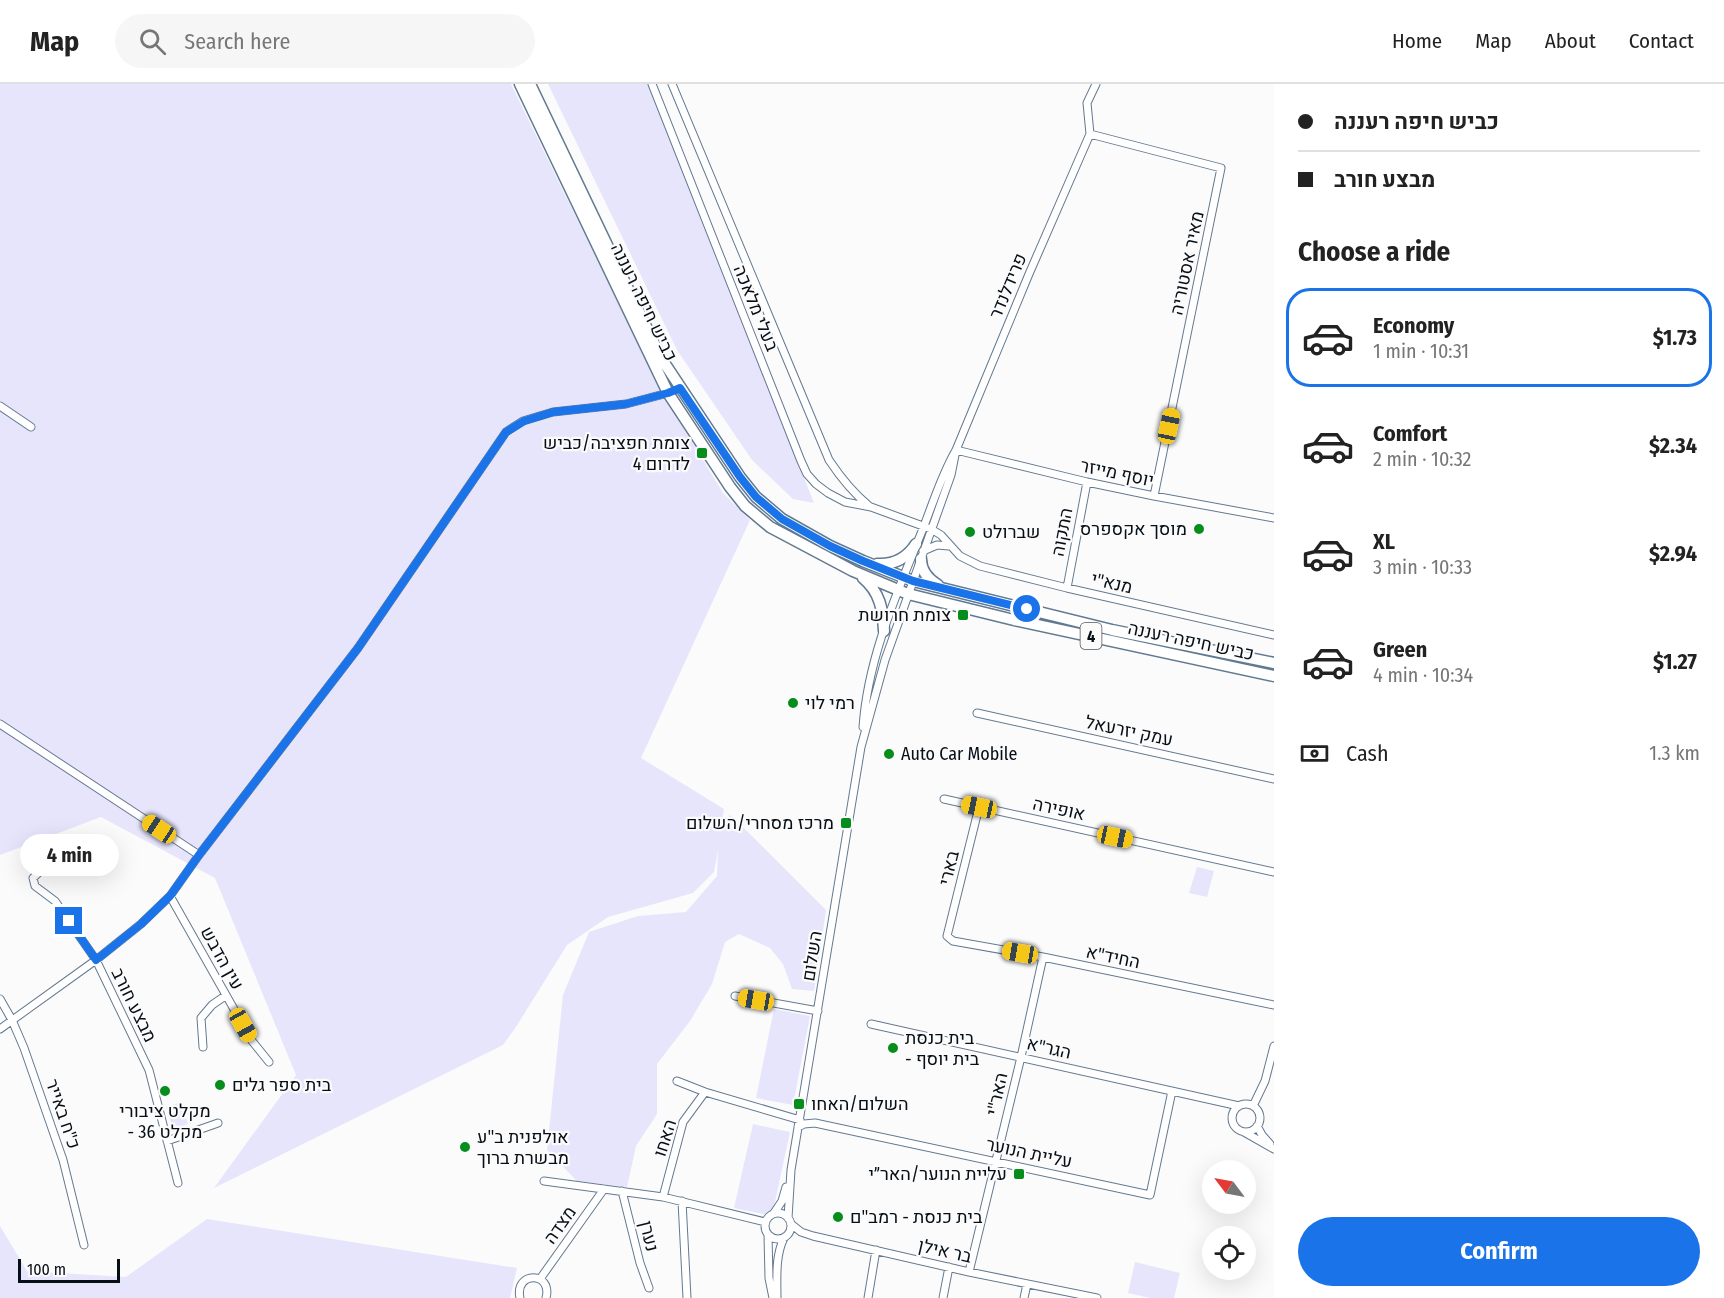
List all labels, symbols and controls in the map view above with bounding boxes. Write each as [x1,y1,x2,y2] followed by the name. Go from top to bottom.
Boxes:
[115,14,535,68] search box
[30,25,79,58] text: Map
[136,25,169,58] icon: search
[184,28,290,55] text: Search here
[1392,28,1442,54] text: Home
[1475,28,1512,54] text: Map
[1545,28,1596,54] text: About
[1629,28,1694,54] text: Contact
[1334,108,1499,135] text: כביש חיפה רעננה
[1334,166,1435,193] text: מבצע חורב
[1165,209,1209,317] street label: מאיר אסטוריה
[1298,236,1450,268] text: Choose a ride
[606,239,682,365] street label: כביש חיפה רעננה
[984,250,1032,322] street label: פרידלנדר
[729,262,783,355] street label: בעלי מלאכה
[1301,311,1355,365] icon: car
[1373,312,1454,339] text: Economy
[1653,324,1697,351] text: $1.73
[1373,339,1469,363] text: 1 min · 10:31
[1156,407,1182,445] car
[1301,419,1355,473] icon: car
[1373,420,1447,447] text: Comfort
[543,432,690,475] place label: צומת חפציבה/כביש 4 לדרום
[1649,432,1697,459] text: $2.34
[695,446,709,460] marker: צומת חפציבה/כביש 4 לדרום
[1373,447,1471,471] text: 2 min · 10:32
[1078,454,1156,492] street label: יוסף מייזר
[1047,506,1077,558] street label: התקוה
[1080,518,1187,540] place label: מוסך אקספרס
[982,521,1040,543] place label: שברולט
[1192,522,1206,536] marker: מוסך אקספרס
[963,525,977,539] marker: שברולט
[1301,527,1355,581] icon: car
[1373,528,1395,555] text: XL
[1649,540,1697,567] text: $2.94
[1373,555,1472,579] text: 3 min · 10:33
[1089,568,1135,598] street label: מנא"י
[1013,595,1040,622] route start
[858,604,951,626] place label: צומת חרושת
[956,608,970,622] marker: צומת חרושת
[1126,617,1256,665] street label: כביש חיפה רעננה
[1080,623,1102,649] road number: 4
[1301,635,1355,689] icon: car
[1373,636,1427,663] text: Green
[1653,648,1697,675] text: $1.27
[1373,663,1473,687] text: 4 min · 10:34
[805,692,855,714] place label: רמי לוי
[786,696,800,710] marker: רמי לוי
[1083,711,1175,751] street label: עמק יזרעאל
[1298,737,1331,770] icon: cash
[1346,740,1389,767] text: Cash
[1649,741,1700,765] text: 1.3 km
[901,743,1018,765] place label: Auto Car Mobile
[882,747,896,761] marker: Auto Car Mobile
[1031,793,1087,825] street label: אופירה
[960,794,998,820] car
[139,812,179,846] car
[686,812,834,834] place label: מרכז מסחרי/השלום
[839,816,853,830] marker: מרכז מסחרי/השלום
[1096,824,1134,850] car
[20,834,118,876] callout: 4 min
[47,843,92,867] text: 4 min
[934,848,964,888] street label: בארי
[55,907,82,934] route end
[196,922,248,994] street label: עין הדבש
[797,929,827,983] street label: השלום
[1001,941,1039,965] car
[1084,941,1142,973] street label: החיד"א
[107,964,161,1046] street label: מבצע חורב
[737,988,775,1012] car
[226,1005,260,1045] car
[905,1027,980,1070] place label: בית כנסת - בית יוסף
[1025,1032,1073,1064] street label: הגר"א
[886,1041,900,1055] marker: בית כנסת - בית יוסף
[981,1070,1013,1118] street label: האר"י
[232,1074,332,1096] place label: בית ספר גלים
[41,1076,85,1152] street label: כ"ח באייר
[213,1078,227,1092] marker: בית ספר גלים
[158,1084,172,1098] marker: מקלט ציבורי - מקלט 36
[811,1093,909,1115] place label: השלום/האחו
[792,1097,806,1111] marker: השלום/האחו
[119,1100,211,1143] place label: מקלט ציבורי - מקלט 36
[649,1116,681,1160] street label: האחו
[477,1126,569,1169] place label: אולפנית ב"ע מבשרת ברוך
[984,1133,1074,1173] street label: עליית הנוער
[458,1140,472,1154] marker: אולפנית ב"ע מבשרת ברוך
[1202,1160,1256,1214] north arrow
[1202,1160,1256,1280] map controls
[869,1163,1007,1185] place label: עליית הנוער/האר״י
[1012,1167,1026,1181] marker: עליית הנוער/האר״י
[539,1202,581,1248] street label: מצדה
[850,1206,983,1228] place label: בית כנסת - רמב"ם
[831,1210,845,1224] marker: בית כנסת - רמב"ם
[1298,1217,1700,1286] button: Confirm
[635,1218,663,1254] street label: נערן
[1202,1226,1256,1280] button: locate
[916,1234,974,1268] street label: בר אילן
[18,1256,120,1284] scale bar
[27,1260,66,1279] text: 100 m

